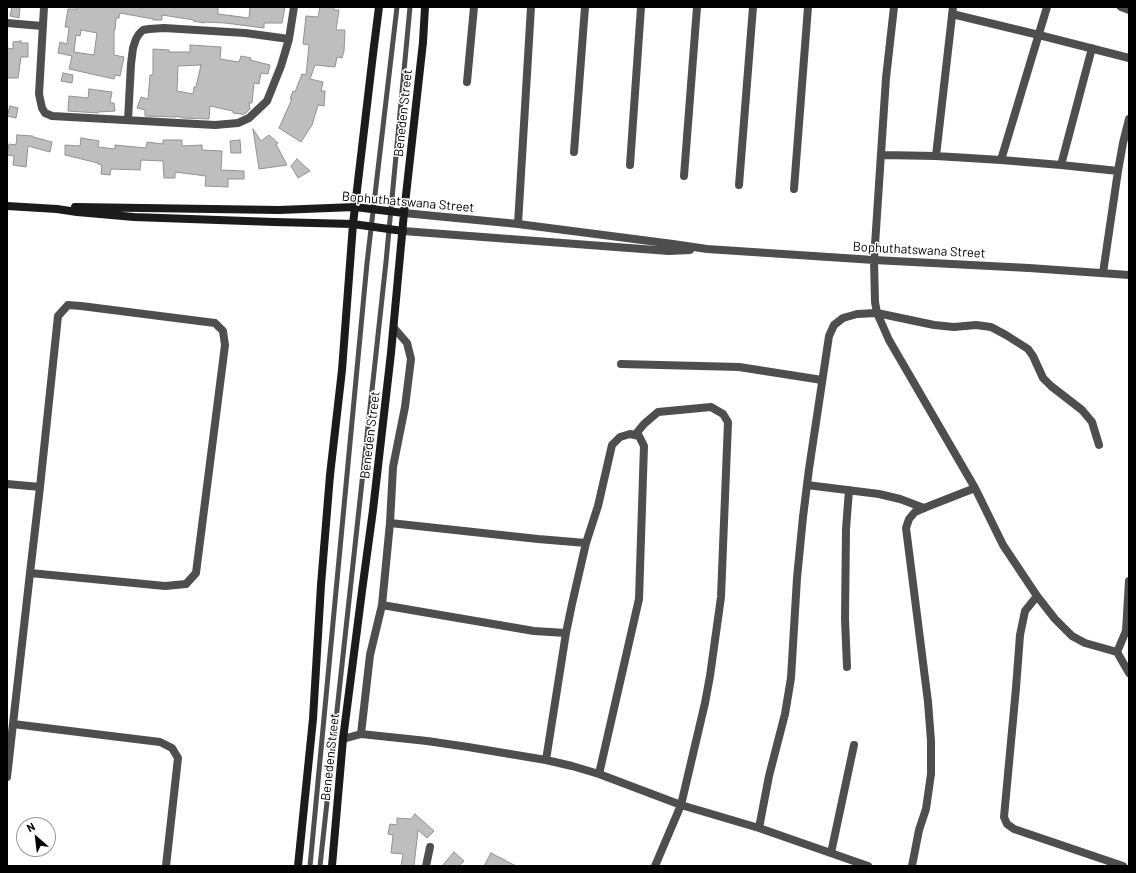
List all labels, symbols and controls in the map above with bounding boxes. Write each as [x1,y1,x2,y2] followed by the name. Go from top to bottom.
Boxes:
[391,68,415,158] street label: Beneden Street
[341,188,475,216] street label: Bophuthatswana Street
[852,239,986,261] street label: Bophuthatswana Street
[357,390,383,480] street label: Beneden Street
[318,712,342,802] street label: Beneden Street
[16,817,56,857] north arrow
[24,819,37,834] text: N

